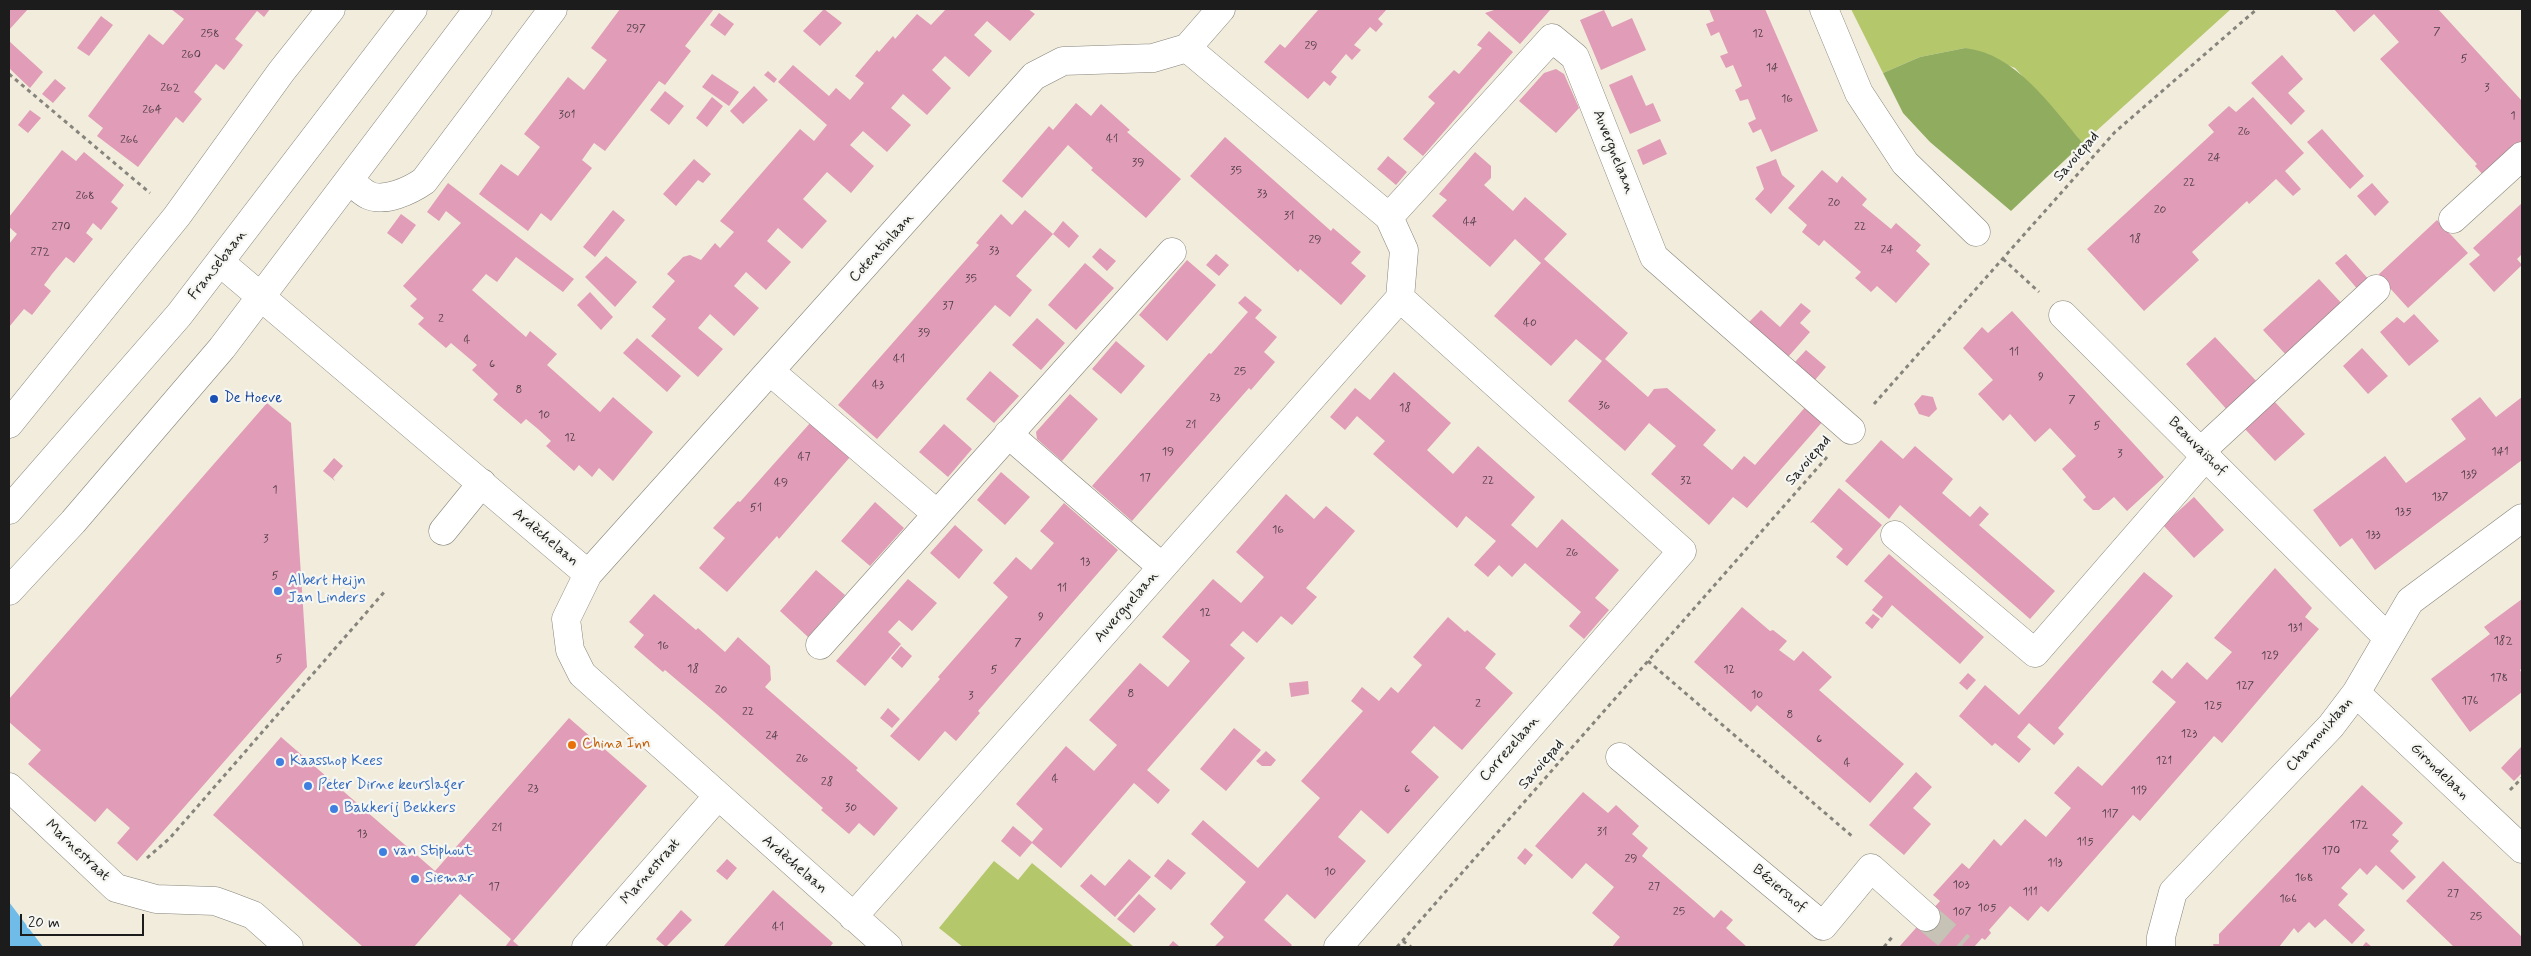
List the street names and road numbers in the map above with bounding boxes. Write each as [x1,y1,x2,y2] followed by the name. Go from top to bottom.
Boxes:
[1588,107,1638,197] street label: Auvergnelaan
[2050,128,2104,186] street label: Savoiepad
[846,209,918,287] street label: Cotentinlaan
[185,226,251,304] street label: Fransebaan
[2164,414,2230,480] street label: Beauvaishof
[1782,432,1836,490] street label: Savoiepad
[508,505,582,571] street label: Ardèchelaan
[1091,568,1163,646] street label: Auvergnelaan
[2283,694,2357,776] street label: Chamonixlaan
[1476,712,1544,786] street label: Correzelaan
[1515,736,1569,794] street label: Savoiepad
[2406,740,2472,804] street label: Girondelaan
[41,816,113,886] street label: Marnestraat
[758,832,830,898] street label: Ardèchelaan
[617,835,685,909] street label: Marnestraat
[1748,861,1810,917] street label: Béziershof

